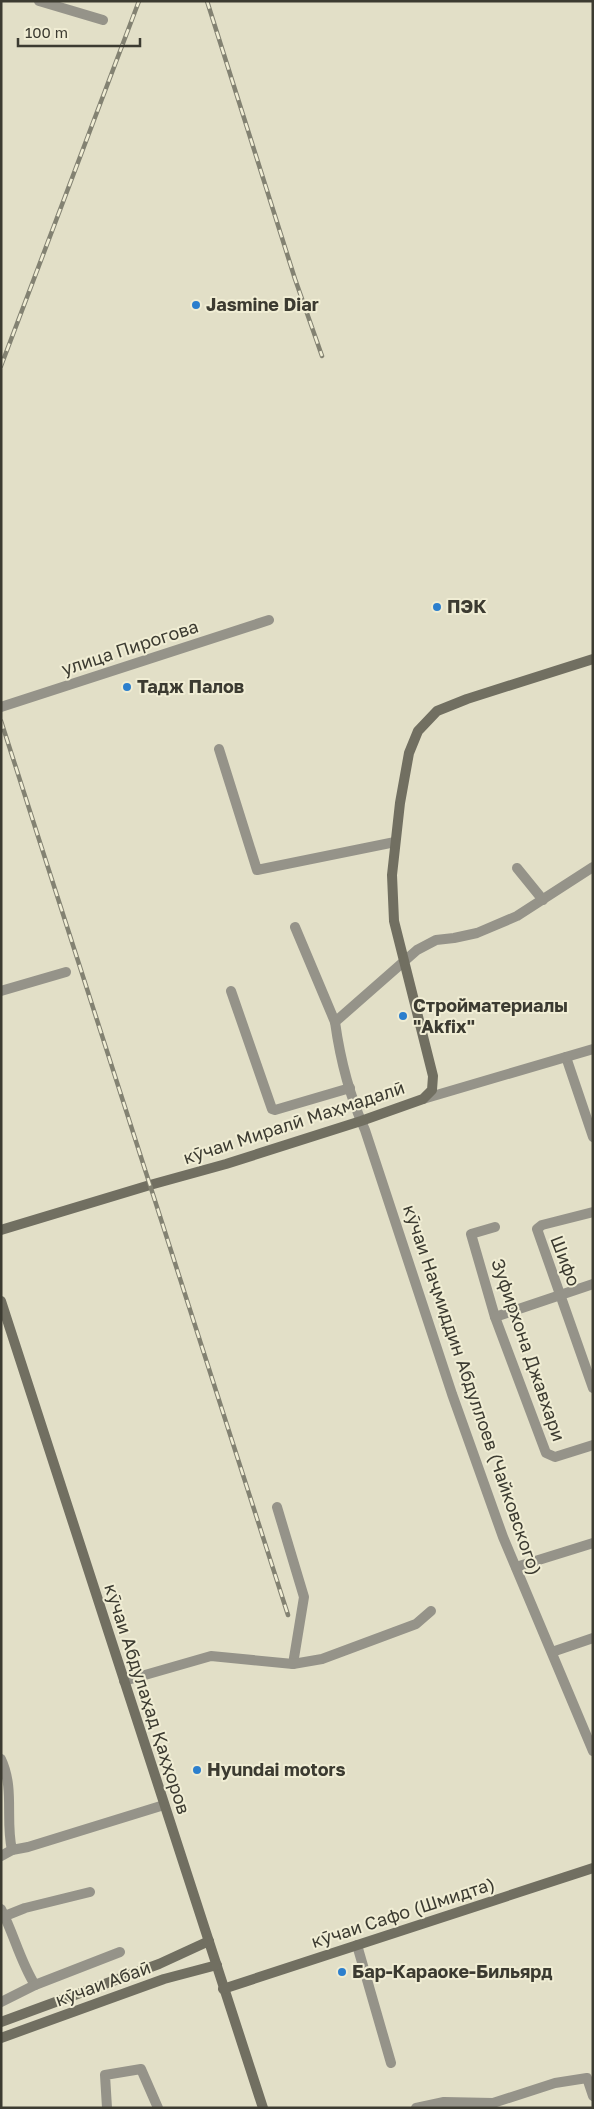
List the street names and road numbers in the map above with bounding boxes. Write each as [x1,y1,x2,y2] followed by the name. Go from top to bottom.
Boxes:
[58,615,201,680] street label: улица Пирогова
[180,1076,407,1168] street label: кӯчаи Миралӣ Маҳмадалӣ
[399,1202,547,1578] street label: кӯчаи Наҷмиддин Абдуллоев (Чайковского)
[546,1232,586,1289] street label: Шифо
[487,1255,571,1444] street label: Зуфирхона Джавхари
[100,1581,196,1817] street label: кӯчаи Абдулаҳад Қаҳҳоров
[308,1872,497,1952] street label: кӯчаи Сафо (Шмидта)
[52,1956,153,2010] street label: кӯчаи Абаӣ

